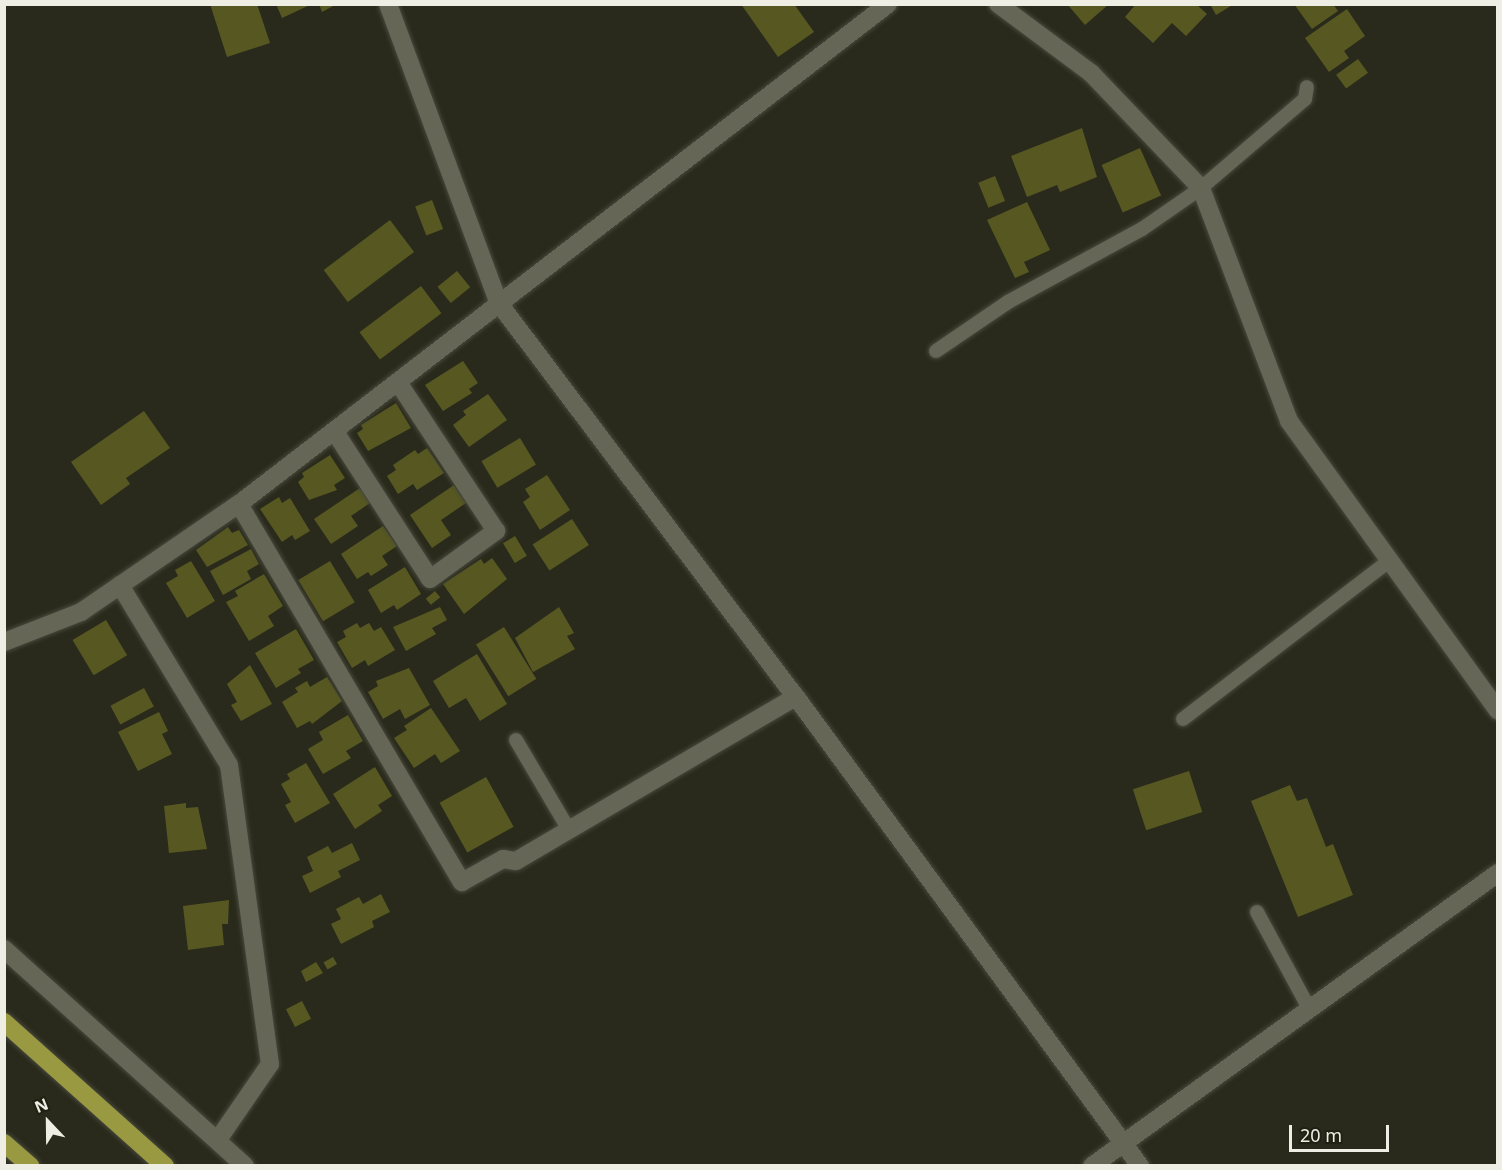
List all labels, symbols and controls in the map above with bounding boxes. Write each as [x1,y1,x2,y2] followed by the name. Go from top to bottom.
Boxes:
[18,1092,78,1152] north arrow
[31,1093,51,1118] text: N
[1292,1113,1392,1151] scale bar
[1300,1123,1342,1147] text: 20 m

